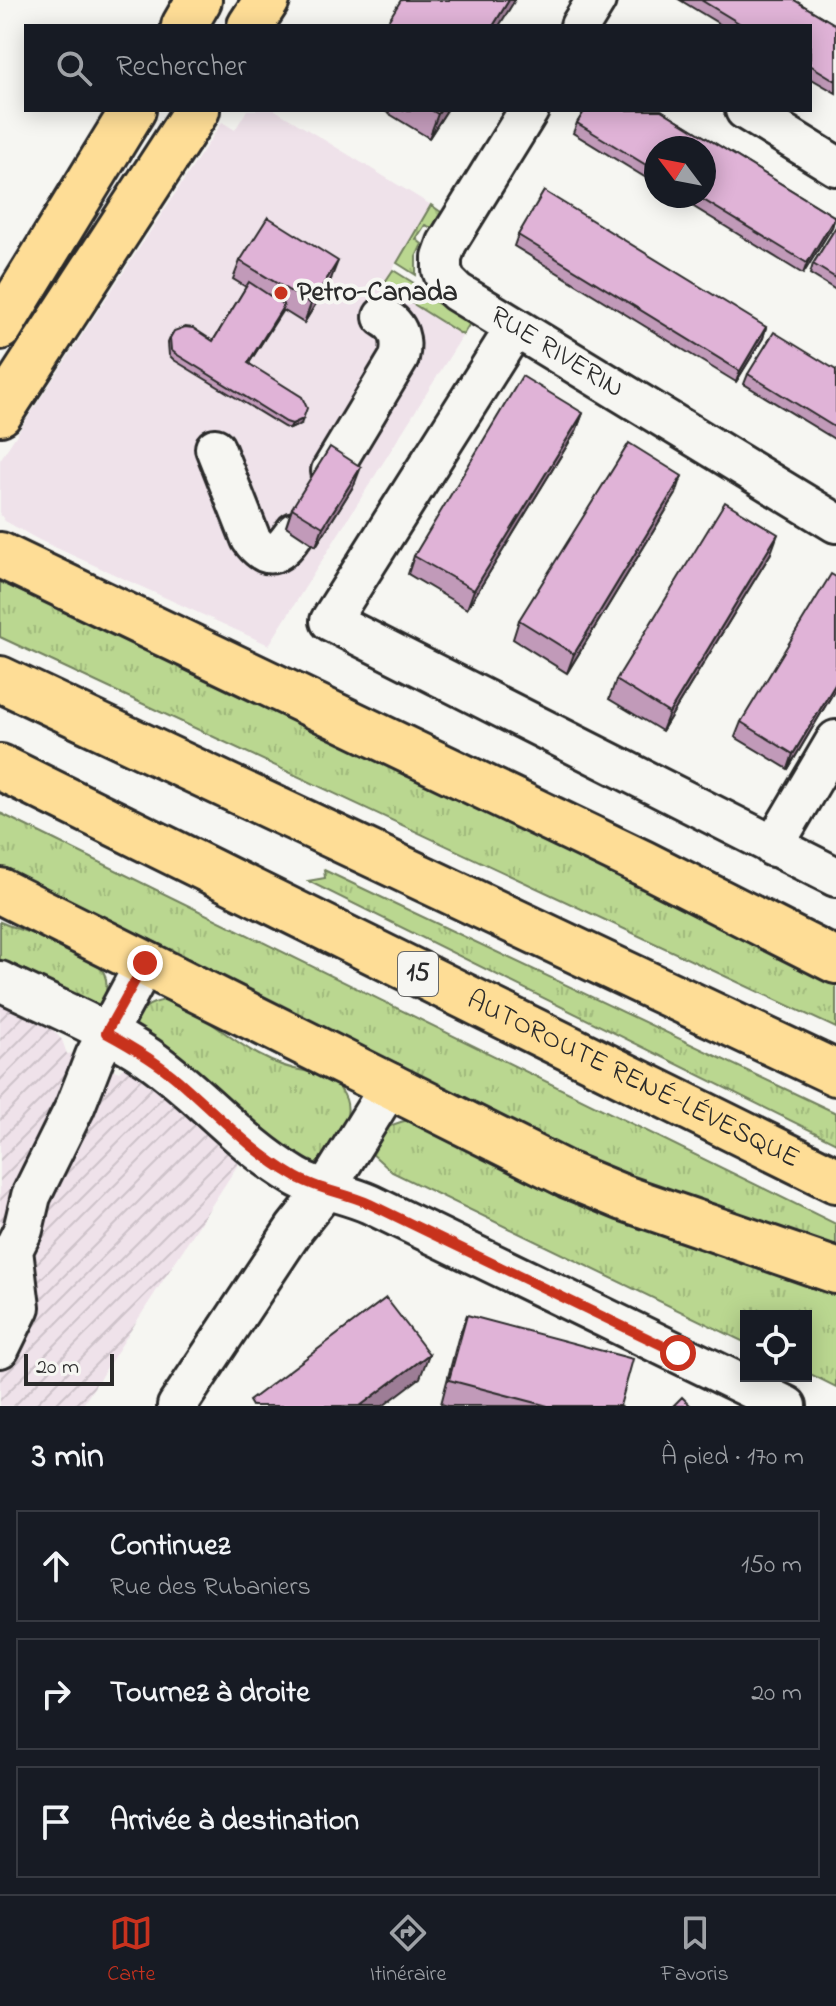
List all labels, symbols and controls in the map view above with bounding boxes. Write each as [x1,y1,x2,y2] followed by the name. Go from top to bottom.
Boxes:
[24,24,812,112] search box
[52,46,96,90] icon: search
[116,46,247,90] text: Rechercher
[644,136,716,208] north arrow
[297,273,458,314] place label: Petro-Canada
[272,284,290,302] marker: Petro-Canada
[482,296,631,409] street label: RUE RIVERIN
[127,945,163,981] route end
[398,952,438,996] road number: 15
[460,980,806,1179] street label: AUTOROUTE RENÉ-LÉVESQUE
[740,1310,812,1382] map controls
[740,1310,812,1382] button: locate
[660,1335,696,1371] route start
[24,1350,114,1386] scale bar
[36,1352,79,1384] text: 20 m
[32,1433,104,1483] text: 3 min
[661,1439,804,1477] text: À pied · 170 m
[110,1525,230,1569] text: Continuez
[34,1544,78,1588] icon: ahead
[741,1547,802,1585] text: 150 m
[110,1569,311,1607] text: Rue des Rubaniers
[34,1672,78,1716] icon: right
[110,1672,310,1716] text: Tournez à droite
[751,1675,802,1713] text: 20 m
[34,1800,78,1844] icon: arrive
[110,1800,359,1844] text: Arrivée à destination
[107,1911,155,1991] tab: Carte
[370,1911,446,1991] tab: Itinéraire
[661,1911,729,1991] tab: Favoris

